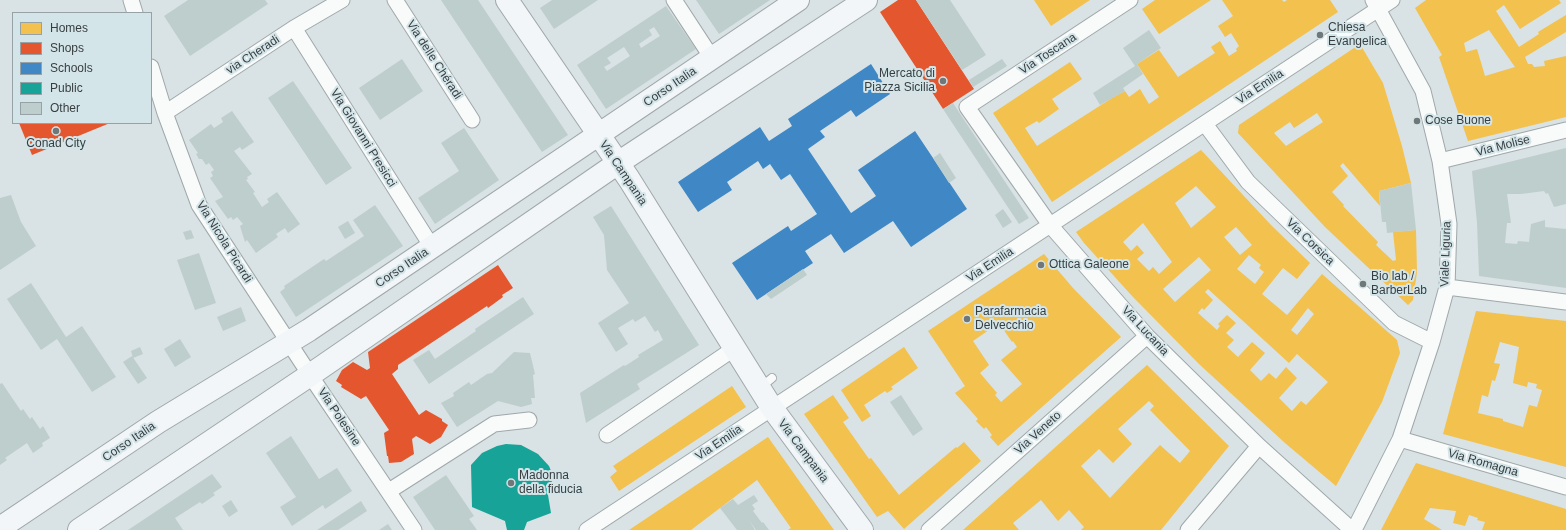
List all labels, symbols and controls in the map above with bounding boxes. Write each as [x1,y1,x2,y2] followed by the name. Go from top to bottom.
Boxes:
[12,12,152,124] legend
[403,18,465,102] street label: Via delle Chéradi
[50,21,88,35] text: Homes
[1328,21,1387,49] place label: Chiesa Evangelica
[1017,30,1079,78] street label: Via Toscana
[1315,30,1325,40] marker: Chiesa Evangelica
[224,32,282,78] street label: via Cheradi
[50,41,84,55] text: Shops
[50,61,93,75] text: Schools
[641,64,699,110] street label: Corso Italia
[1234,66,1286,108] street label: Via Emilia
[864,67,935,95] place label: Mercato di Piazza Sicilia
[938,76,948,86] marker: Mercato di Piazza Sicilia
[50,81,83,95] text: Public
[327,86,399,190] street label: Via Giovanni Presicci
[50,101,80,115] text: Other
[1425,114,1491,128] place label: Cose Buone
[1412,116,1422,126] marker: Cose Buone
[51,126,61,136] marker: Conad City
[1475,132,1531,160] street label: Via Molise
[26,137,86,151] place label: Conad City
[596,138,650,208] street label: Via Campania
[193,198,255,286] street label: Via Nicola Picardi
[1283,216,1337,268] street label: Via Corsica
[1438,221,1454,287] street label: Viale Liguria
[964,244,1016,286] street label: Via Emilia
[373,245,431,291] street label: Corso Italia
[1049,258,1129,272] place label: Ottica Galeone
[1036,260,1046,270] marker: Ottica Galeone
[1371,270,1427,298] place label: Bio lab / BarberLab
[1358,279,1368,289] marker: Bio lab / BarberLab
[1118,303,1172,359] street label: Via Lucania
[975,305,1046,333] place label: Parafarmacia Delvecchio
[962,314,972,324] marker: Parafarmacia Delvecchio
[314,385,364,449] street label: Via Polesine
[1012,408,1064,458] street label: Via Veneto
[775,417,831,485] street label: Via Campania
[100,419,158,465] street label: Corso Italia
[693,422,745,464] street label: Via Emilia
[1446,446,1520,480] street label: Via Romagna
[519,469,582,497] place label: Madonna della fiducia
[506,478,516,488] marker: Madonna della fiducia

